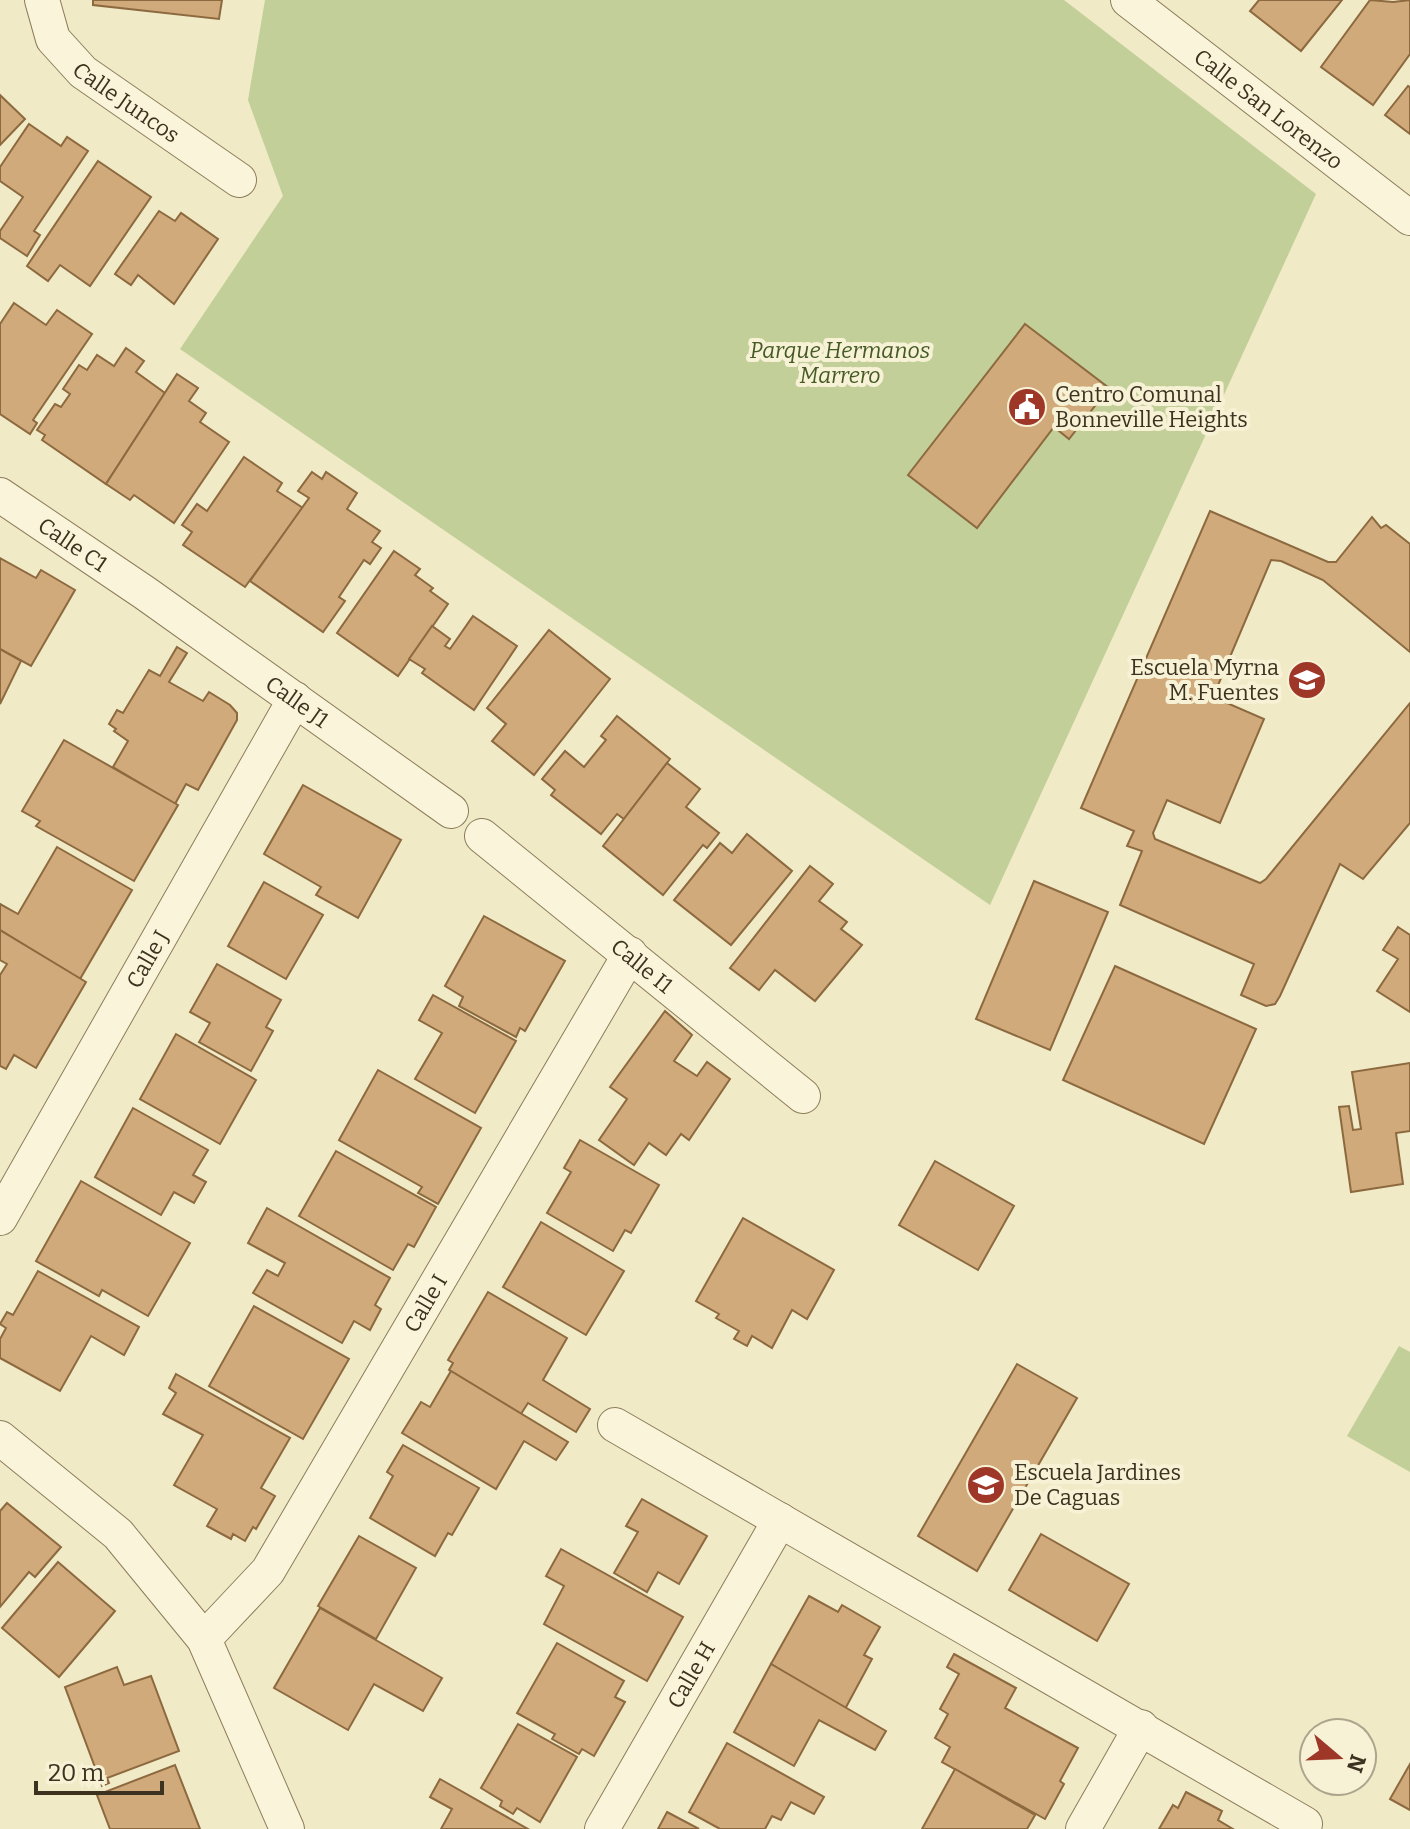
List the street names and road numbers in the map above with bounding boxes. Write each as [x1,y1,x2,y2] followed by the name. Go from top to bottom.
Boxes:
[1189,43,1348,175] street label: Calle San Lorenzo
[67,57,185,149] street label: Calle Juncos
[33,512,113,578] street label: Calle C1
[260,670,334,734] street label: Calle J1
[121,925,175,993] street label: Calle J
[605,933,678,999] street label: Calle I1
[398,1269,453,1337] street label: Calle I
[662,1637,721,1713] street label: Calle H

